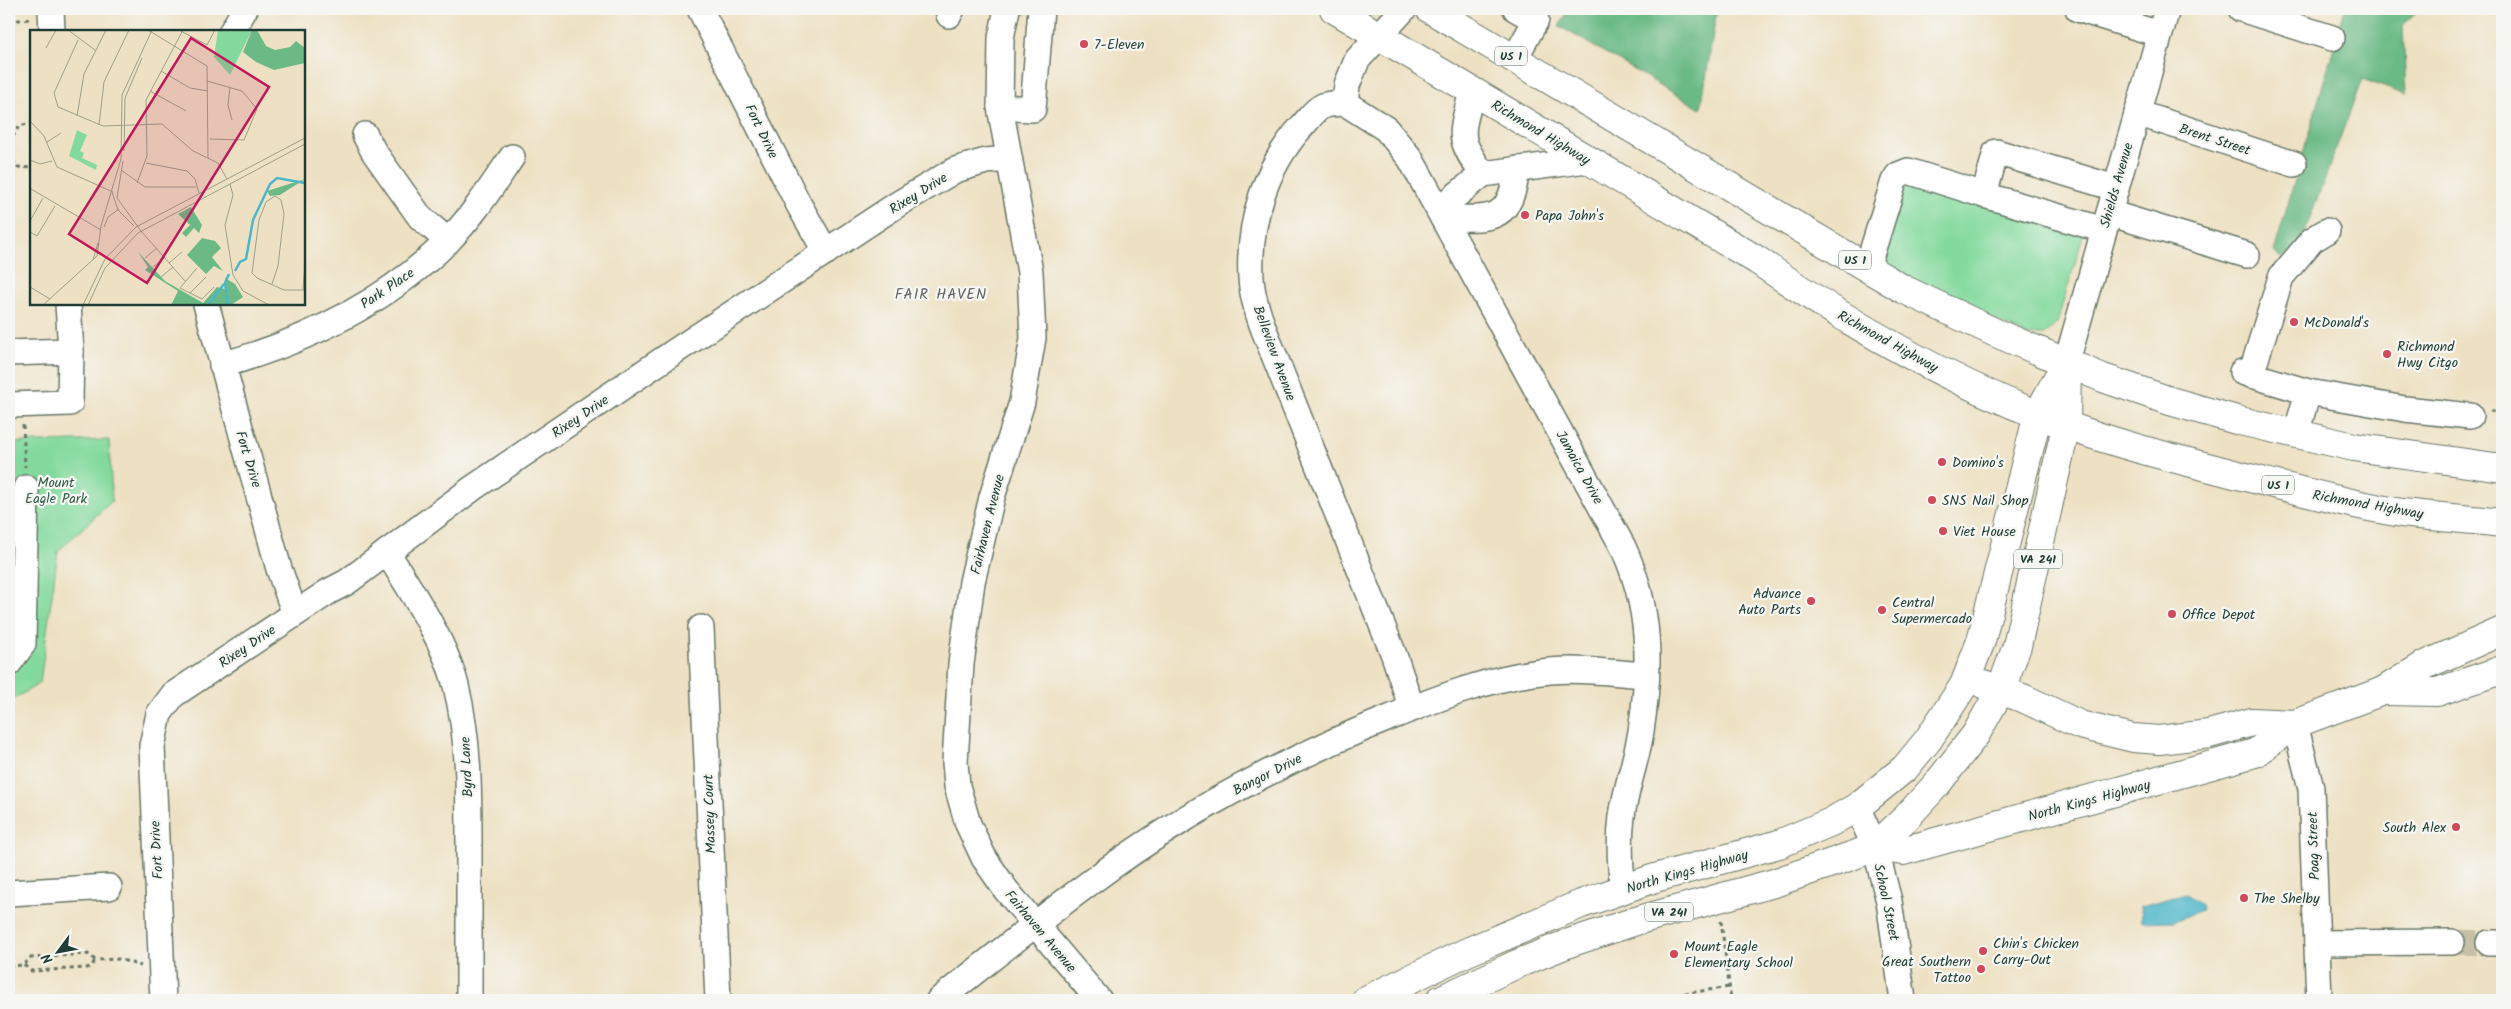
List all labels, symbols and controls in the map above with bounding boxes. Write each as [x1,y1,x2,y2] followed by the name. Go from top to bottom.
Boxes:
[30,30,305,305] inset map
[1094,34,1144,56] place label: 7-Eleven
[1078,38,1090,50] marker: 7-Eleven
[1495,46,1527,66] road number: US 1
[1487,95,1595,171] street label: Richmond Highway
[738,100,784,163] street label: Fort Drive
[2176,118,2254,162] street label: Brent Street
[2094,139,2140,230] street label: Shields Avenue
[885,167,953,220] street label: Rixey Drive
[1535,205,1604,227] place label: Papa John's
[1519,209,1531,221] marker: Papa John's
[1839,250,1871,270] road number: US 1
[356,262,420,315] street label: Park Place
[895,283,987,307] district label: FAIR HAVEN
[1247,303,1302,405] street label: Belleview Avenue
[1833,305,1942,379] street label: Richmond Highway
[2304,312,2369,334] place label: McDonald's
[2288,316,2300,328] marker: McDonald's
[2397,336,2458,374] place label: Richmond Hwy Citgo
[2381,348,2393,360] marker: Richmond Hwy Citgo
[547,389,614,444] street label: Rixey Drive
[1550,426,1609,509] street label: Jamaica Drive
[229,428,267,491] street label: Fort Drive
[1952,452,2004,474] place label: Domino's
[1936,456,1948,468] marker: Domino's
[965,471,1011,577] street label: Fairhaven Avenue
[25,472,87,510] park label: Mount Eagle Park
[2262,476,2294,494] road number: US 1
[2311,484,2425,526] street label: Richmond Highway
[1942,490,2029,512] place label: SNS Nail Shop
[1926,494,1938,506] marker: SNS Nail Shop
[1953,521,2017,543] place label: Viet House
[1937,525,1949,537] marker: Viet House
[2014,550,2062,568] road number: VA 241
[1738,583,1802,621] place label: Advance Auto Parts
[1892,592,1972,630] place label: Central Supermercado
[1805,595,1817,607] marker: Advance Auto Parts
[1876,604,1888,616] marker: Central Supermercado
[2182,604,2256,626] place label: Office Depot
[2166,608,2178,620] marker: Office Depot
[214,619,281,674] street label: Rixey Drive
[454,735,480,798] street label: Byrd Lane
[1229,748,1307,802] street label: Bangor Drive
[698,773,722,854] street label: Massey Court
[2026,774,2153,828] street label: North Kings Highway
[2302,811,2326,880] street label: Poag Street
[2383,817,2447,839] place label: South Alex
[144,819,170,880] street label: Fort Drive
[2450,821,2462,833] marker: South Alex
[1624,844,1751,900] street label: North Kings Highway
[1867,862,1905,943] street label: School Street
[999,885,1082,978] street label: Fairhaven Avenue
[2254,888,2320,910] place label: The Shelby
[2238,892,2250,904] marker: The Shelby
[1645,902,1693,922] road number: VA 241
[32,926,82,976] north arrow
[1993,933,2079,971] place label: Chin's Chicken Carry-Out
[1684,936,1793,974] place label: Mount Eagle Elementary School
[1977,945,1989,957] marker: Chin's Chicken Carry-Out
[1668,948,1680,960] marker: Mount Eagle Elementary School
[36,949,59,968] text: N
[1882,951,1971,989] place label: Great Southern Tattoo
[1975,963,1987,975] marker: Great Southern Tattoo

